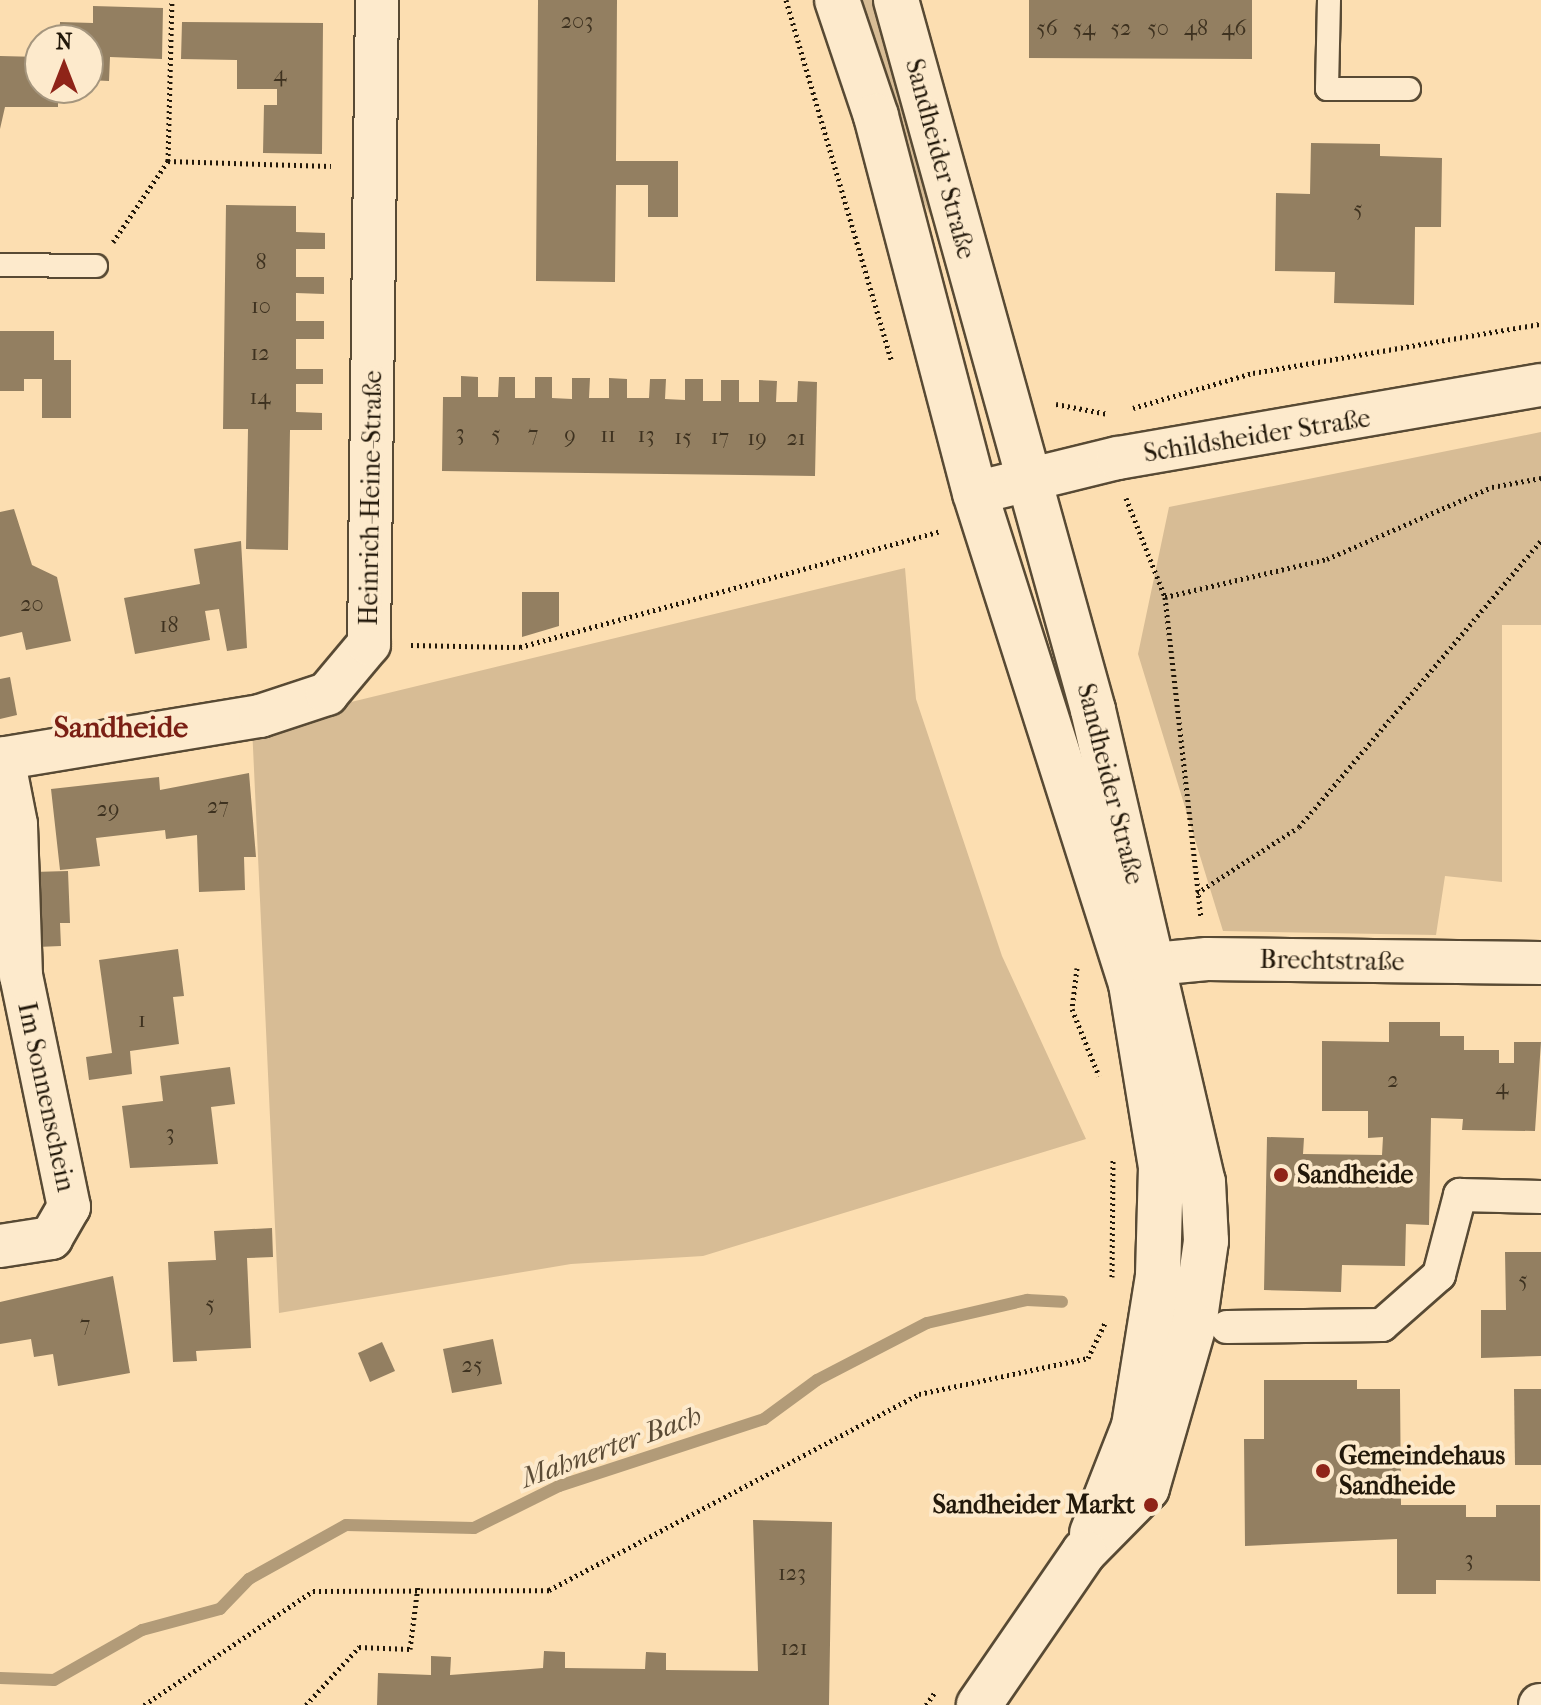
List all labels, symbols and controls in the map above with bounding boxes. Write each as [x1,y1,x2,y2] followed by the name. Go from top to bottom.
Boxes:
[561,9,593,35] house number: 203
[1036,16,1058,42] house number: 56
[1073,16,1095,42] house number: 54
[1111,16,1131,42] house number: 52
[1147,16,1169,42] house number: 50
[1184,16,1208,42] house number: 48
[1222,16,1246,42] house number: 46
[24,24,104,104] north arrow
[56,29,72,55] text: N
[898,55,982,263] street label: Sandheider Straße
[274,62,286,88] house number: 4
[1353,197,1363,223] house number: 5
[255,250,267,276] house number: 8
[251,294,271,320] house number: 10
[250,341,270,367] house number: 12
[353,370,389,626] street label: Heinrich-Heine-Straße
[250,385,270,411] house number: 14
[1141,403,1373,469] street label: Schildsheider Straße
[455,421,465,447] house number: 3
[491,422,501,448] house number: 5
[528,422,538,448] house number: 7
[564,423,576,449] house number: 9
[600,423,616,449] house number: 11
[638,423,654,449] house number: 13
[674,425,692,451] house number: 15
[711,425,729,451] house number: 17
[747,426,767,452] house number: 19
[786,426,806,452] house number: 21
[20,592,44,618] house number: 20
[160,613,178,639] house number: 18
[1070,680,1150,888] street label: Sandheider Straße
[54,710,188,746] district label: Sandheide
[207,794,229,820] house number: 27
[97,797,119,823] house number: 29
[1259,944,1405,978] street label: Brechtstraße
[11,999,81,1195] street label: Im Sonnenschein
[138,1008,146,1034] house number: 1
[1387,1068,1399,1094] house number: 2
[1496,1075,1508,1101] house number: 4
[165,1121,175,1147] house number: 3
[1297,1159,1413,1191] place label: Sandheide
[1272,1166,1290,1184] marker: Sandheide
[1518,1268,1528,1294] house number: 5
[205,1292,215,1318] house number: 5
[80,1312,90,1338] house number: 7
[462,1353,482,1379] house number: 25
[516,1399,706,1495] water label: Mahnerter Bach
[1339,1440,1505,1502] place label: Gemeindehaus Sandheide
[1314,1462,1332,1480] marker: Gemeindehaus Sandheide
[933,1489,1135,1521] place label: Sandheider Markt
[1142,1496,1160,1514] marker: Sandheider Markt
[1464,1547,1474,1573] house number: 3
[778,1561,806,1587] house number: 123
[780,1636,808,1662] house number: 121

